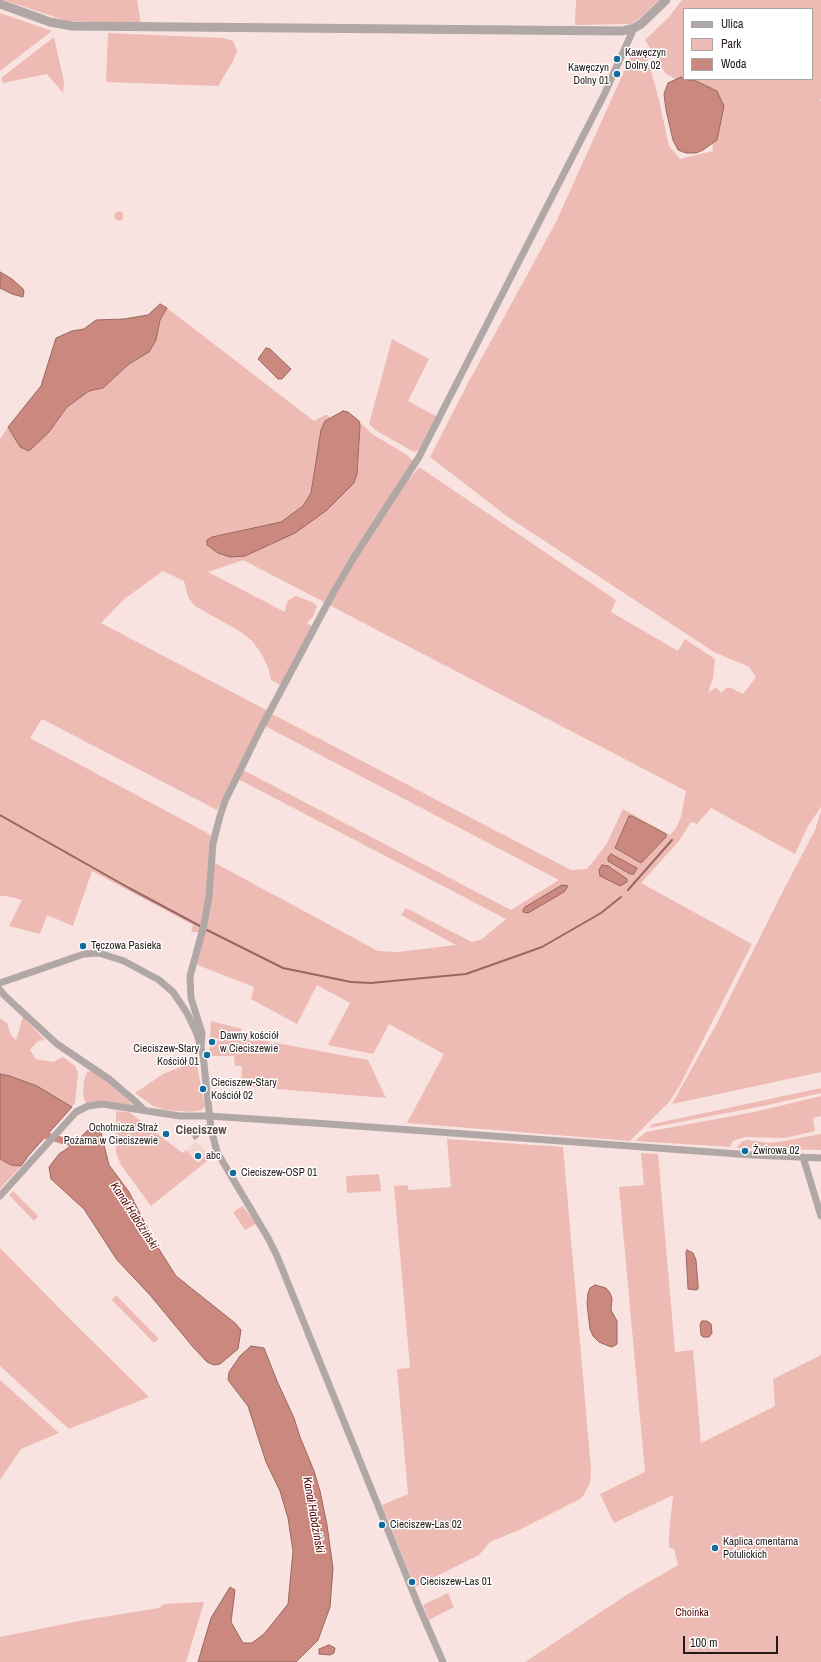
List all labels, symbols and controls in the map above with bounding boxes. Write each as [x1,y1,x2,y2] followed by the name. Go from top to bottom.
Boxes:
[683,8,813,80] legend
[721,16,743,32] text: Ulica
[721,36,741,52] text: Park
[625,46,666,72] place label: Kawęczyn Dolny 02
[612,54,622,64] marker: Kawęczyn Dolny 02
[721,56,747,72] text: Woda
[568,61,609,87] place label: Kawęczyn Dolny 01
[612,69,622,79] marker: Kawęczyn Dolny 01
[91,939,161,953] place label: Tęczowa Pasieka
[78,941,88,951] marker: Tęczowa Pasieka
[220,1029,278,1055] place label: Dawny kościół w Cieciszewie
[207,1037,217,1047] marker: Dawny kościół w Cieciszewie
[133,1042,199,1068] place label: Cieciszew-Stary Kościół 01
[202,1050,212,1060] marker: Cieciszew-Stary Kościół 01
[211,1076,277,1102] place label: Cieciszew-Stary Kościół 02
[198,1084,208,1094] marker: Cieciszew-Stary Kościół 02
[64,1121,158,1147] place label: Ochotnicza Straż Pożarna w Cieciszewie
[176,1123,226,1139] district label: Cieciszew
[161,1129,171,1139] marker: Ochotnicza Straż Pożarna w Cieciszewie
[753,1144,800,1158] place label: Żwirowa 02
[740,1146,750,1156] marker: Żwirowa 02
[206,1149,221,1163] place label: abc
[193,1151,203,1161] marker: abc
[241,1166,317,1180] place label: Cieciszew-OSP 01
[228,1168,238,1178] marker: Cieciszew-OSP 01
[107,1180,161,1252] water label: Kanał Habdziński
[299,1476,327,1554] water label: Kanał Habdziński
[390,1518,462,1532] place label: Cieciszew-Las 02
[377,1520,387,1530] marker: Cieciszew-Las 02
[723,1535,798,1561] place label: Kaplica cmentarna Potulickich
[710,1543,720,1553] marker: Kaplica cmentarna Potulickich
[420,1575,492,1589] place label: Cieciszew-Las 01
[407,1577,417,1587] marker: Cieciszew-Las 01
[675,1606,709,1620] park label: Choinka
[685,1628,780,1654] scale bar
[690,1635,717,1651] text: 100 m

